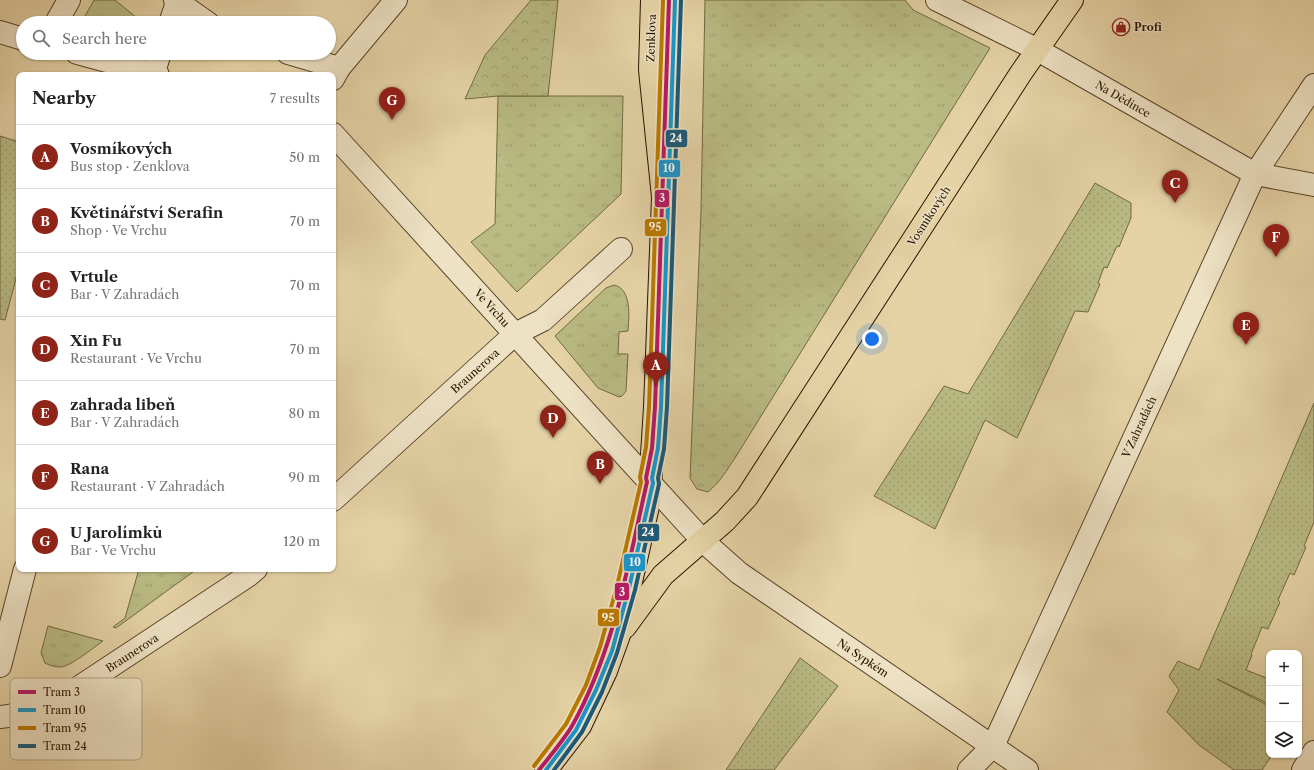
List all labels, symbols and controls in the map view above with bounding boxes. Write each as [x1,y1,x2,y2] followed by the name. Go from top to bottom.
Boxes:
[643,14,659,62] street label: Zenklova
[16,16,336,60] search box
[1111,17,1131,37] shop icon: Profi
[1134,20,1162,34] place label: Profi
[30,27,52,49] icon: search
[62,29,147,48] text: Search here
[1093,78,1153,120] street label: Na Dědince
[379,87,405,120] pin: G
[32,88,96,108] text: Nearby
[270,90,320,106] text: 7 results
[665,129,688,148] line badge: 24
[669,131,683,145] text: 24
[70,139,172,158] text: Vosmíkových
[40,149,50,165] text: A
[289,149,320,165] text: 50 m
[70,158,190,174] text: Bus stop · Zenklova
[658,159,681,178] line badge: 10
[663,161,675,175] text: 10
[1162,170,1188,203] pin: C
[904,183,954,250] street label: Vosmíkových
[654,189,670,208] line badge: 3
[659,191,665,205] text: 3
[70,203,223,222] text: Květinářství Serafin
[40,213,50,229] text: B
[290,213,320,229] text: 70 m
[644,218,667,237] line badge: 95
[649,220,661,234] text: 95
[70,222,167,238] text: Shop · Ve Vrchu
[1263,224,1289,257] pin: F
[70,267,118,286] text: Vrtule
[40,277,50,293] text: C
[290,277,320,293] text: 70 m
[471,285,513,330] street label: Ve Vrchu
[70,286,179,302] text: Bar · V Zahradách
[1233,312,1259,345] pin: E
[862,329,882,349] your location
[70,331,122,350] text: Xin Fu
[39,341,51,357] text: D
[290,341,320,357] text: 70 m
[448,346,502,396] street label: Braunerova
[70,350,202,366] text: Restaurant · Ve Vrchu
[643,352,669,385] pin: A
[1118,394,1159,461] street label: V Zahradách
[70,395,175,414] text: zahrada libeň
[40,405,50,421] text: E
[288,405,320,421] text: 80 m
[540,405,566,438] pin: D
[70,414,179,430] text: Bar · V Zahradách
[587,451,613,484] pin: B
[70,459,109,478] text: Rana
[41,469,49,485] text: F
[289,469,320,485] text: 90 m
[70,478,225,494] text: Restaurant · V Zahradách
[70,523,162,542] text: U Jarolímků
[637,523,660,542] line badge: 24
[641,525,655,539] text: 24
[39,533,51,549] text: G
[283,533,320,549] text: 120 m
[70,542,156,558] text: Bar · Ve Vrchu
[623,553,646,572] line badge: 10
[629,555,641,569] text: 10
[614,582,630,601] line badge: 3
[619,585,625,599] text: 3
[597,608,620,627] line badge: 95
[602,611,614,625] text: 95
[103,631,161,675] street label: Braunerova
[835,636,892,681] street label: Na Sypkém
[1266,650,1302,758] map controls
[1266,650,1302,686] button: +
[10,678,142,760] legend
[43,685,80,699] text: Tram 3
[1266,686,1302,722] button: −
[43,703,86,717] text: Tram 10
[43,721,87,735] text: Tram 95
[1266,722,1302,758] button: layers
[43,739,87,753] text: Tram 24

